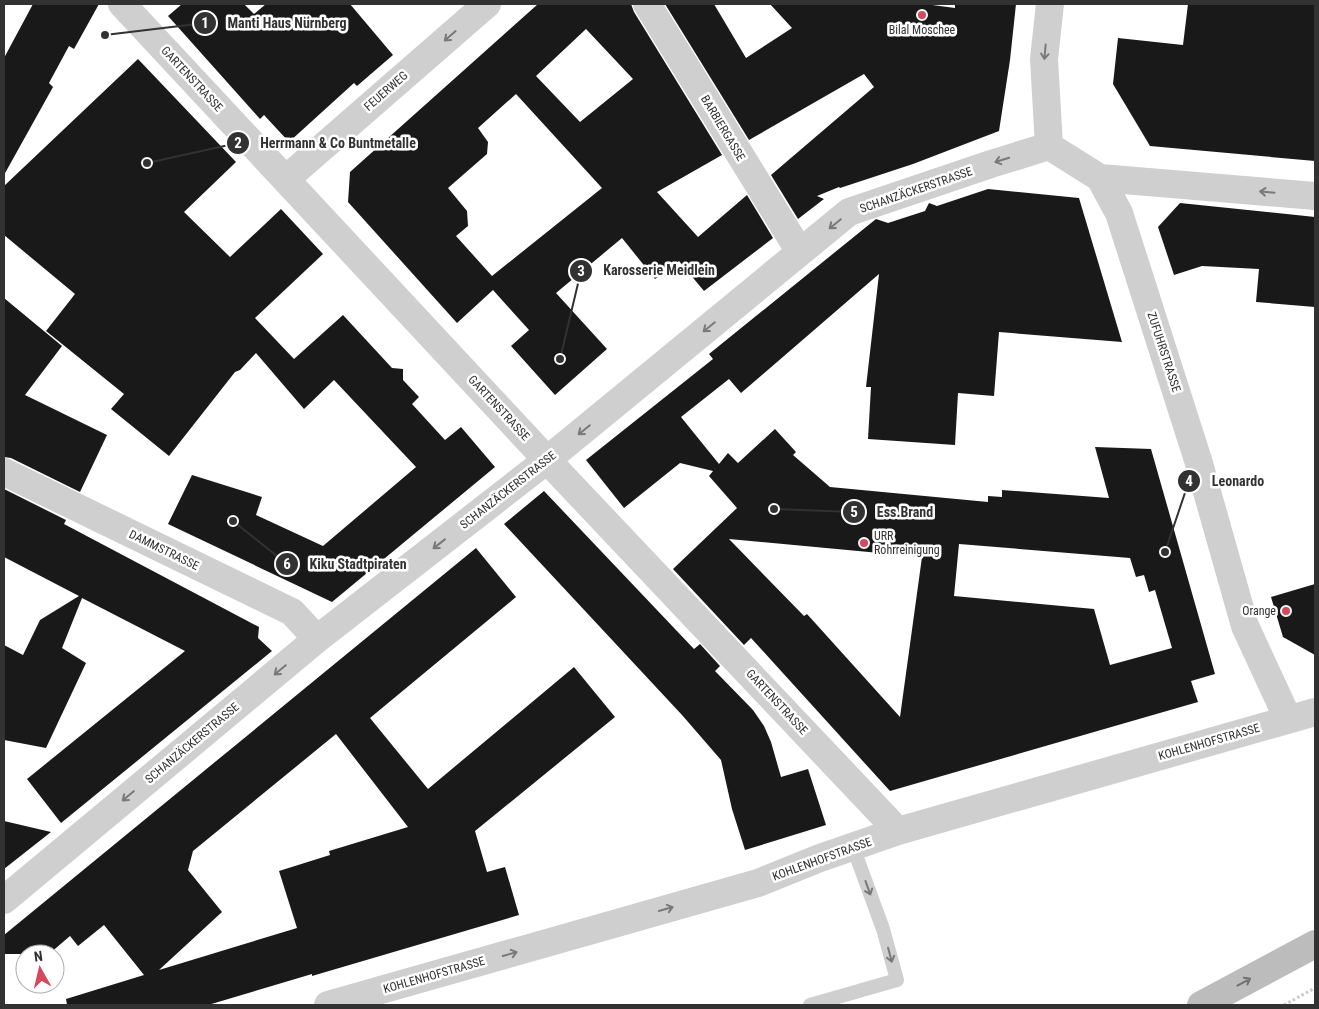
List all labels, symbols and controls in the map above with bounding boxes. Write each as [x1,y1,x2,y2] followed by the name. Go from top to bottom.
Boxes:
[193,8,357,37] callout: Manti Haus Nürnberg
[916,9,928,21] marker: Bilal Moschee
[201,14,209,32] text: 1
[228,15,346,31] text: Manti Haus Nürnberg
[889,23,956,37] place label: Bilal Moschee
[444,30,457,41] one-way arrow
[158,44,226,114] street label: GARTENSTRASSE
[1040,44,1050,60] one-way arrow
[361,68,411,114] street label: FEUERWEG
[698,93,748,163] street label: BARBIERGASSE
[225,128,426,157] callout: Herrmann & Co Buntmetalle
[234,134,242,152] text: 2
[260,135,416,151] text: Herrmann & Co Buntmetalle
[995,156,1011,166] one-way arrow
[858,163,974,216] street label: SCHANZÄCKERSTRASSE
[1259,187,1275,197] one-way arrow
[829,218,842,229] one-way arrow
[569,256,725,285] callout: Karosserie Meidlein
[577,262,585,280] text: 3
[603,262,715,278] text: Karosserie Meidlein
[1144,310,1184,394] street label: ZUFUHRSTRASSE
[703,321,716,332] one-way arrow
[465,373,533,443] street label: GARTENSTRASSE
[577,424,590,435] one-way arrow
[457,447,559,532] street label: SCHANZÄCKERSTRASSE
[1177,467,1274,496] callout: Leonardo
[1185,472,1193,490] text: 4
[1212,473,1264,489] text: Leonardo
[842,497,943,526] callout: Ess.Brand
[850,503,858,521] text: 5
[877,504,933,520] text: Ess.Brand
[127,527,201,573] street label: DAMMSTRASSE
[874,529,940,557] place label: URR Rohrreinigung
[858,537,870,549] marker: URR Rohrreinigung
[433,538,446,549] one-way arrow
[274,549,417,578] callout: Kiku Stadtpiraten
[283,555,291,573] text: 6
[309,556,407,572] text: Kiku Stadtpiraten
[1242,604,1276,618] place label: Orange
[1280,605,1292,617] marker: Orange
[273,664,286,675] one-way arrow
[743,667,811,737] street label: GARTENSTRASSE
[142,699,242,786] street label: SCHANZÄCKERSTRASSE
[1157,721,1261,763] street label: KOHLENHOFSTRASSE
[122,791,135,802] one-way arrow
[770,835,874,883] street label: KOHLENHOFSTRASSE
[864,880,873,895] one-way arrow
[658,904,674,914] one-way arrow
[15,944,65,994] north arrow
[885,946,895,962] one-way arrow
[33,948,44,965] text: N
[501,948,517,958] one-way arrow
[382,954,486,996] street label: KOHLENHOFSTRASSE
[1236,977,1251,986] one-way arrow

